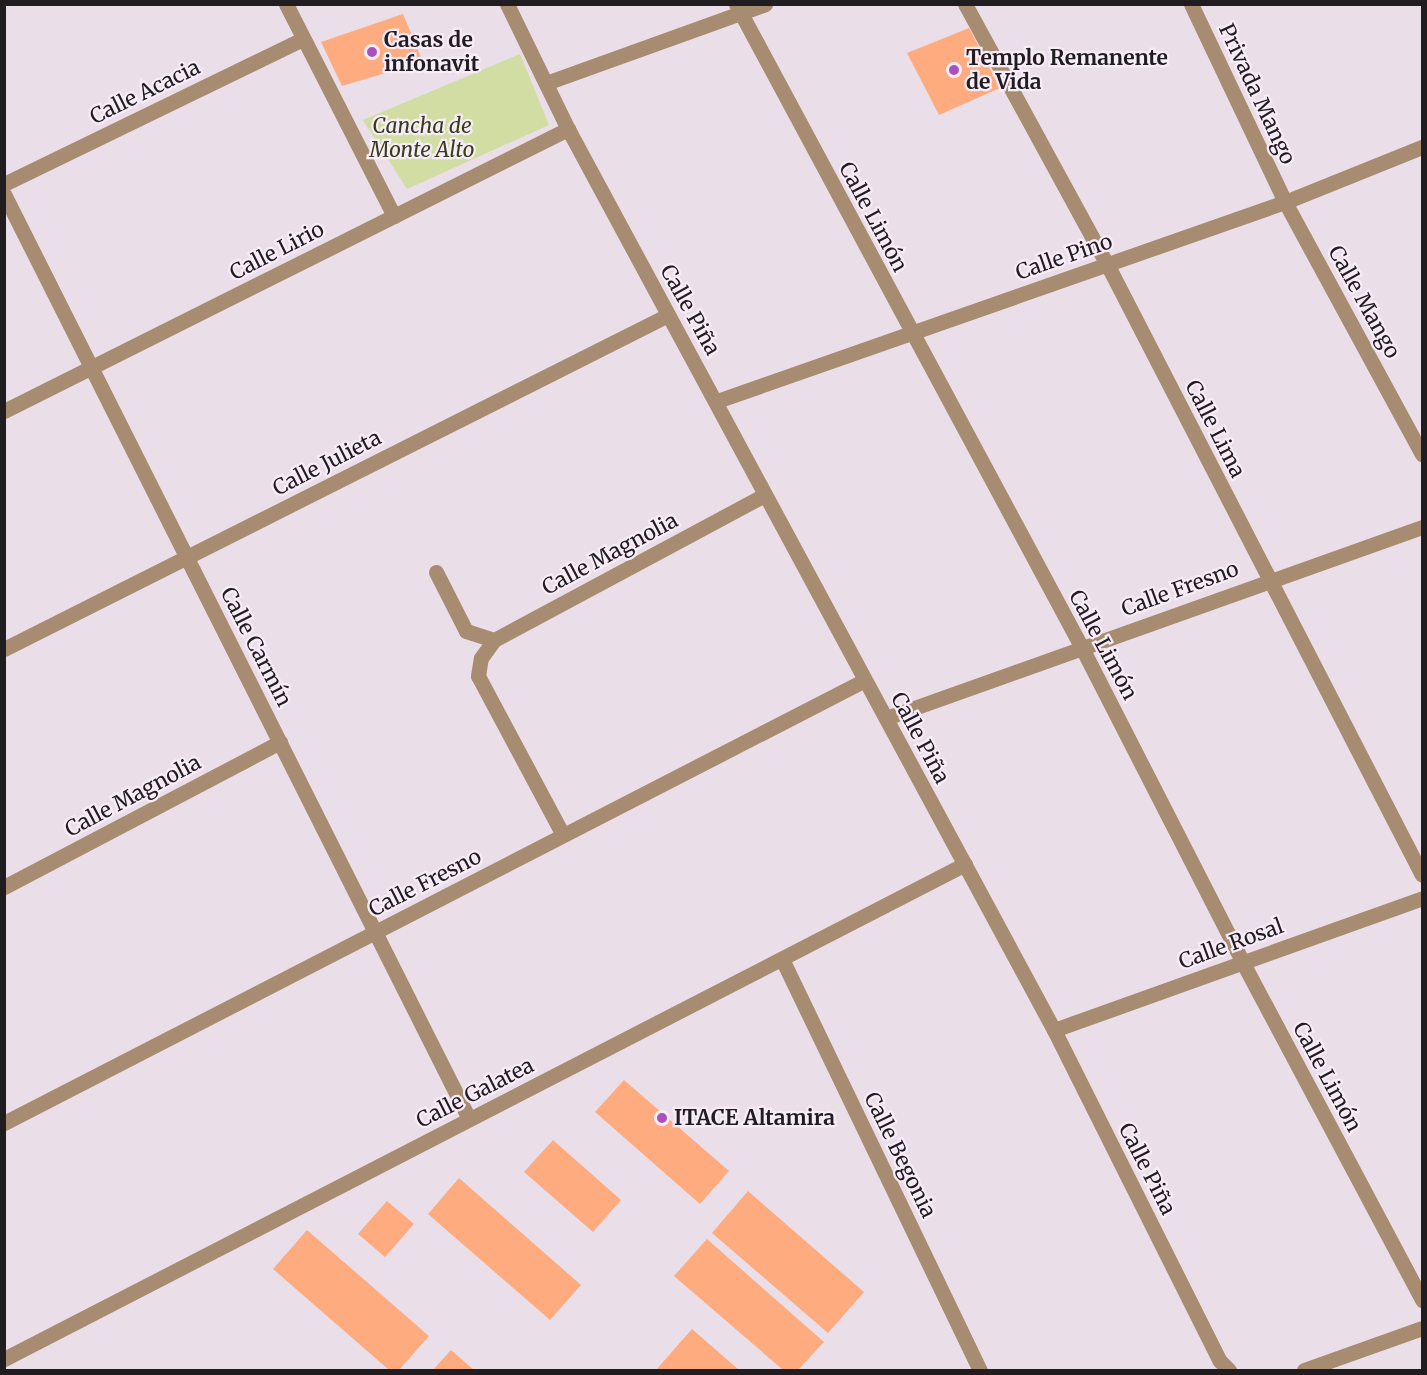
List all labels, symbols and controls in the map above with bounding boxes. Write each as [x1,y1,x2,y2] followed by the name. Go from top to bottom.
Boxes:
[1213,20,1301,168] street label: Privada Mango
[384,27,479,77] place label: Casas de infonavit
[365,45,379,59] marker: Casas de infonavit
[966,45,1168,95] place label: Templo Remanente de Vida
[86,55,204,129] street label: Calle Acacia
[947,63,961,77] marker: Templo Remanente de Vida
[370,113,474,163] park label: Cancha de Monte Alto
[834,158,912,276] street label: Calle Limón
[226,217,328,285] street label: Calle Lirio
[1012,229,1116,285] street label: Calle Pino
[1323,241,1405,363] street label: Calle Mango
[655,260,725,360] street label: Calle Piña
[1180,376,1250,482] street label: Calle Lima
[269,425,385,501] street label: Calle Julieta
[538,508,682,600] street label: Calle Magnolia
[1118,556,1242,622] street label: Calle Fresno
[215,583,297,711] street label: Calle Carmín
[1064,586,1142,704] street label: Calle Limón
[885,688,955,788] street label: Calle Piña
[61,750,205,842] street label: Calle Magnolia
[365,844,485,922] street label: Calle Fresno
[1175,913,1287,975] street label: Calle Rosal
[1288,1018,1366,1136] street label: Calle Limón
[412,1053,538,1133] street label: Calle Galatea
[859,1088,941,1222] street label: Calle Begonia
[674,1105,835,1131] place label: ITACE Altamira
[655,1111,669,1125] marker: ITACE Altamira
[1113,1119,1181,1219] street label: Calle Piña

